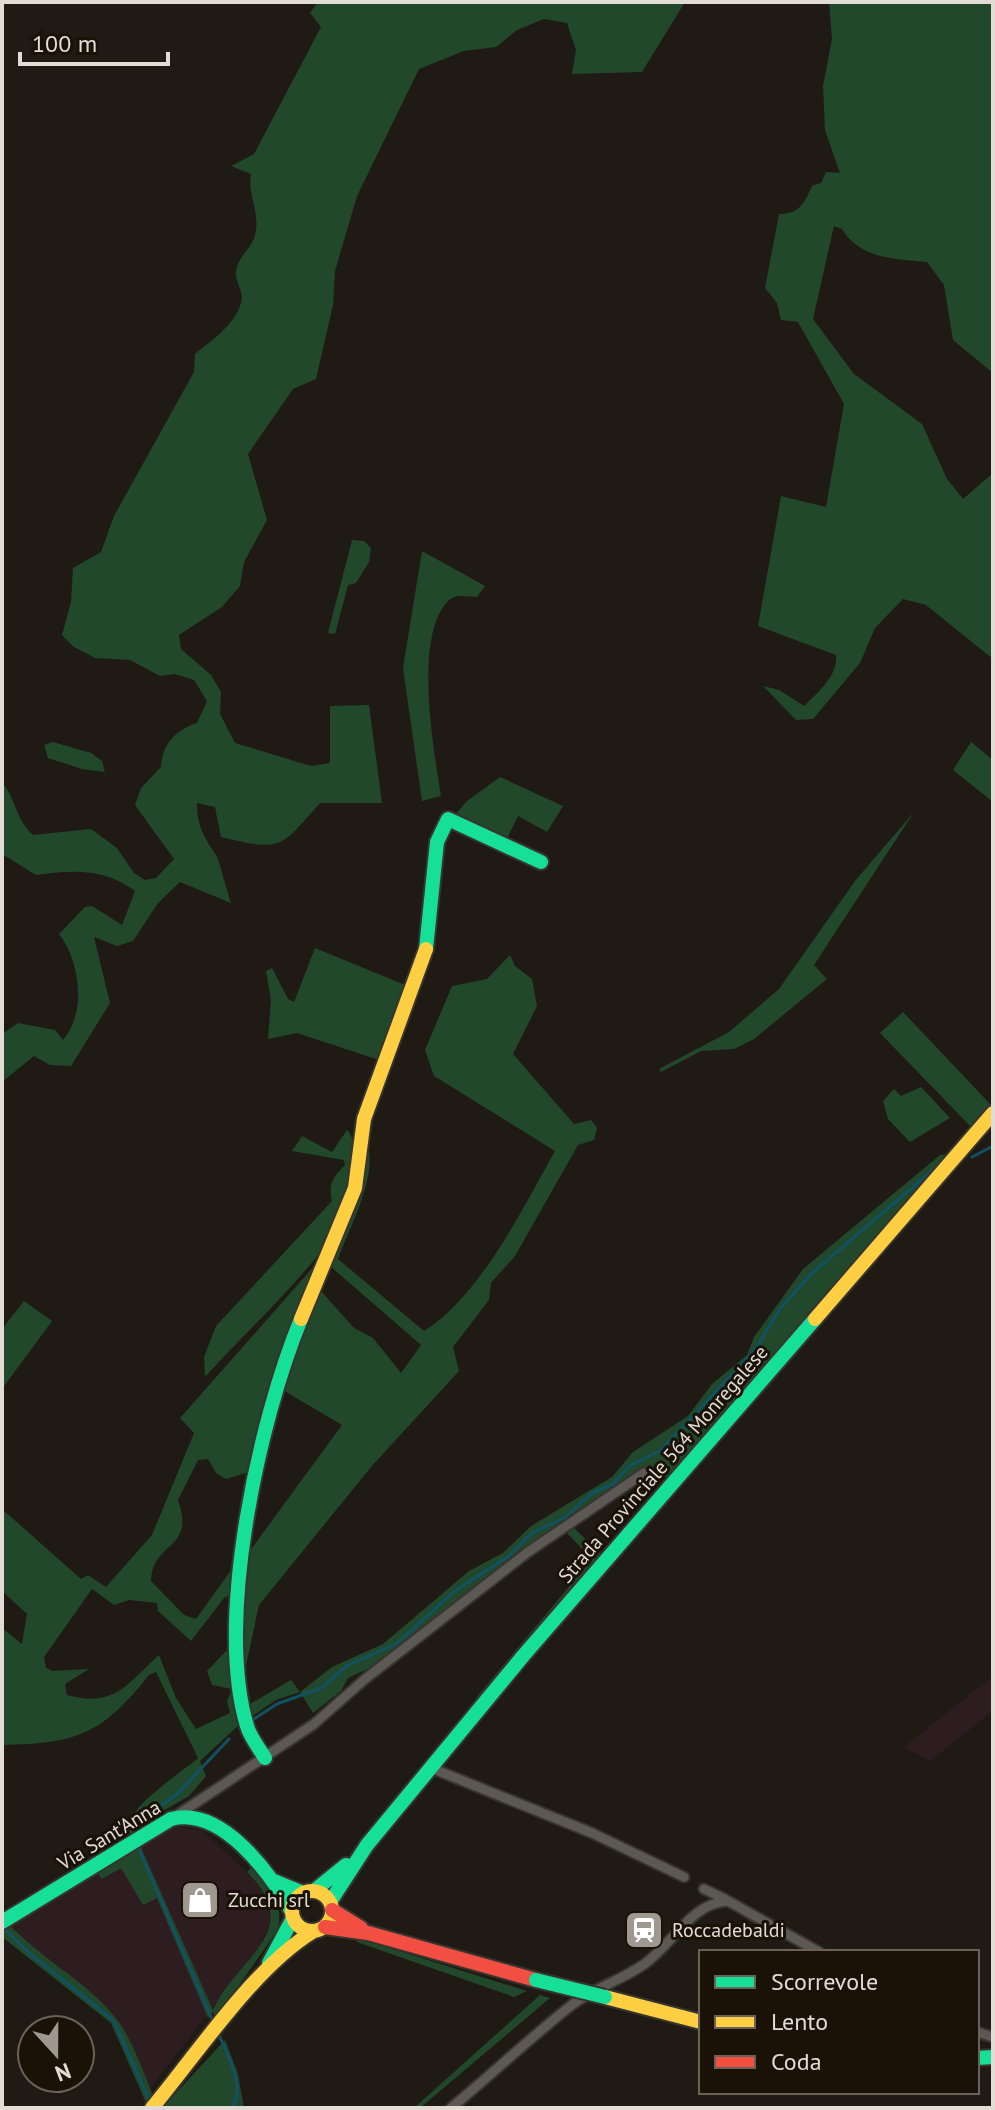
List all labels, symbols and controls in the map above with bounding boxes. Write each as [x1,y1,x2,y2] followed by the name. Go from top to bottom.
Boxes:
[20,16,168,66] scale bar
[32,28,97,59] text: 100 m
[552,1340,774,1588] street label: Strada Provinciale 564 Monregalese
[52,1794,165,1876] street label: Via Sant'Anna
[179,1879,221,1921] shop icon: Zucchi srl
[228,1887,310,1913] place label: Zucchi srl
[623,1909,665,1951] station icon: Roccadebaldi
[672,1917,785,1943] place label: Roccadebaldi
[699,1950,979,2094] legend
[771,1966,878,1997] text: Scorrevole
[771,2006,828,2037] text: Lento
[16,2014,96,2094] north arrow
[771,2046,822,2077] text: Coda
[51,2057,75,2088] text: N

